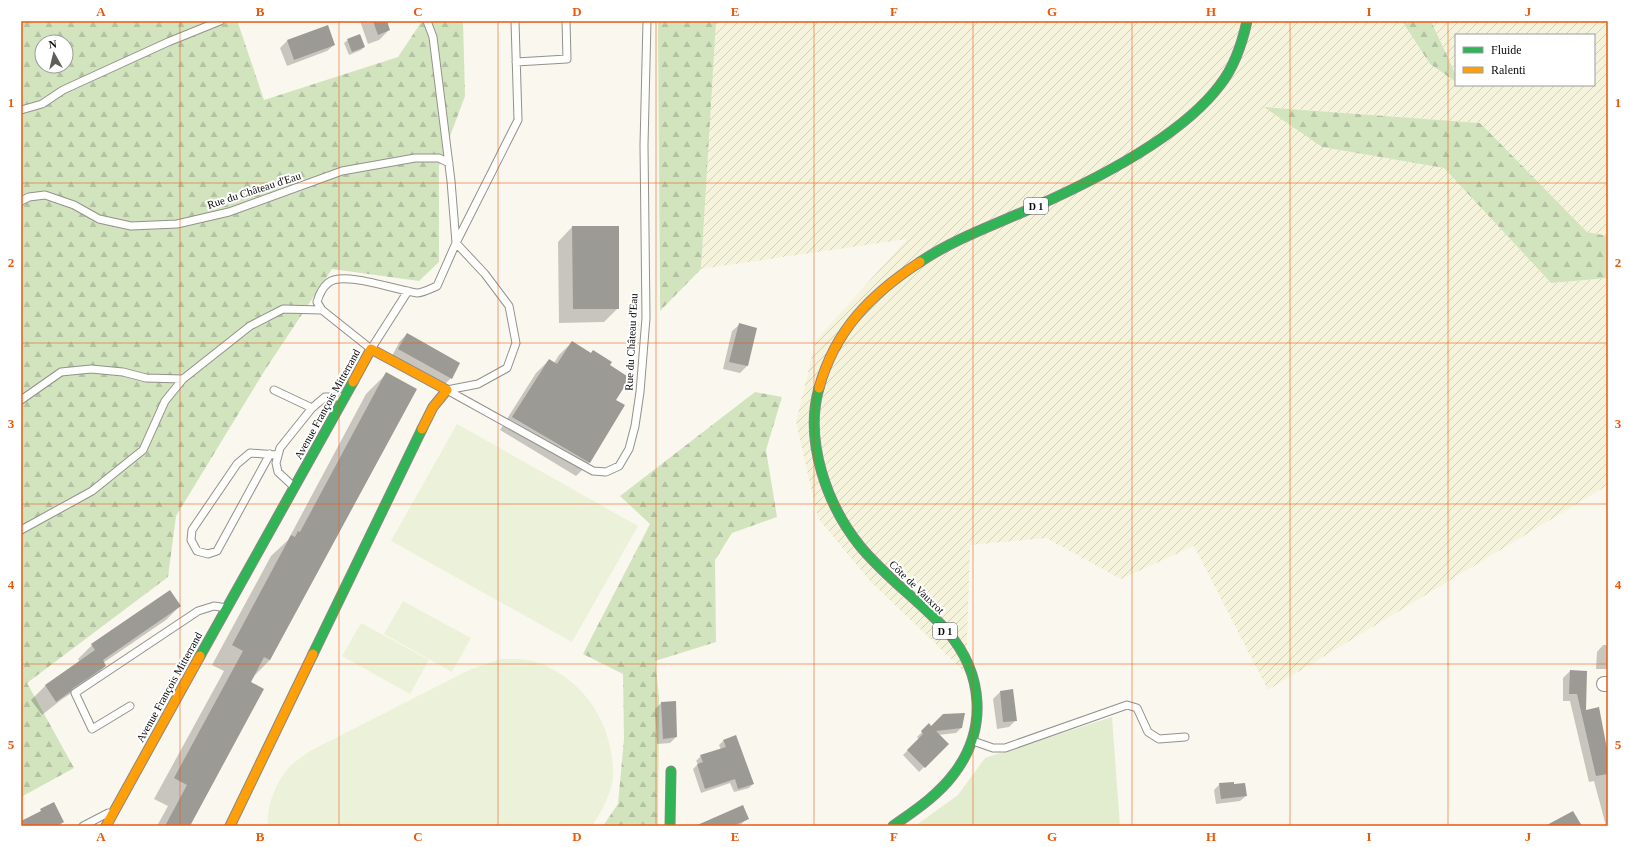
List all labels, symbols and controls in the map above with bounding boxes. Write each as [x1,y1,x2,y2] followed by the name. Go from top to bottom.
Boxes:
[96,4,106,19] text: A
[256,4,265,19] text: B
[413,4,423,19] text: C
[572,4,582,19] text: D
[731,4,739,19] text: E
[890,4,898,19] text: F
[1047,4,1057,19] text: G
[1206,4,1216,19] text: H
[1366,4,1372,19] text: I
[1525,4,1532,19] text: J
[34,34,74,74] north arrow
[1455,34,1595,86] legend
[48,38,57,51] text: N
[1491,43,1522,57] text: Fluide
[1491,63,1526,77] text: Ralenti
[8,95,14,110] text: 1
[1615,95,1621,110] text: 1
[206,169,303,211] street label: Rue du Château d'Eau
[1024,198,1048,214] road number: D 1
[8,255,14,270] text: 2
[1615,255,1621,270] text: 2
[622,292,640,391] street label: Rue du Château d'Eau
[292,347,363,461] street label: Avenue François Mitterrand
[8,416,15,431] text: 3
[1615,416,1622,431] text: 3
[887,558,947,616] street label: Côte de Vauxrot
[8,577,15,592] text: 4
[1615,577,1622,592] text: 4
[933,623,957,639] road number: D 1
[134,630,205,744] street label: Avenue François Mitterrand
[8,737,15,752] text: 5
[1615,737,1622,752] text: 5
[96,829,106,844] text: A
[256,829,265,844] text: B
[413,829,423,844] text: C
[572,829,582,844] text: D
[731,829,739,844] text: E
[890,829,898,844] text: F
[1047,829,1057,844] text: G
[1206,829,1216,844] text: H
[1366,829,1372,844] text: I
[1525,829,1532,844] text: J

